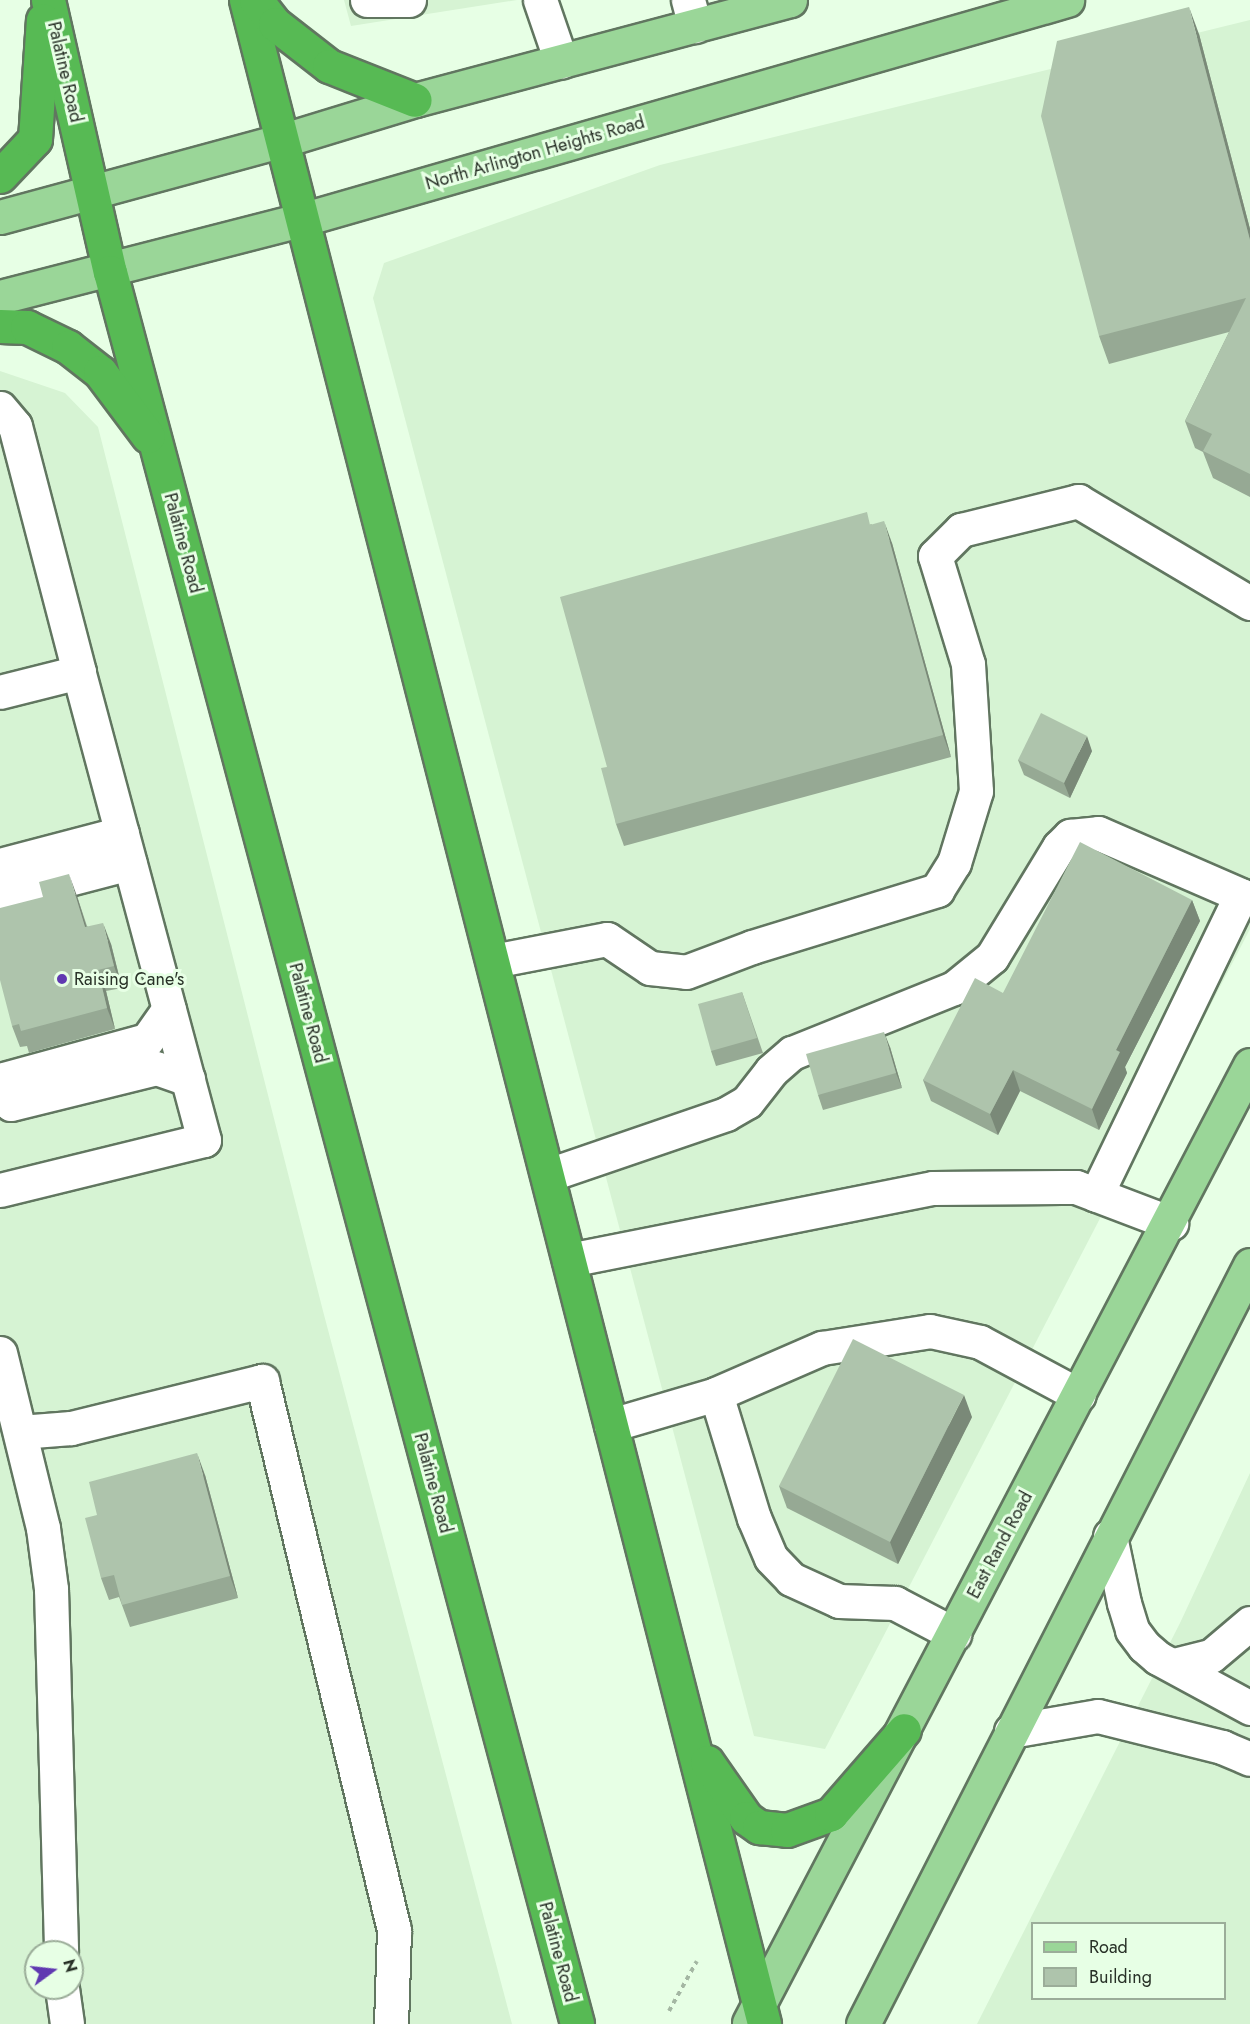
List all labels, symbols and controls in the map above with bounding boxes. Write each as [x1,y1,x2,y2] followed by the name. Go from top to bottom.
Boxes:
[43,20,87,124] street label: Palatine Road
[423,111,647,195] street label: North Arlington Heights Road
[159,491,207,595] street label: Palatine Road
[284,961,332,1065] street label: Palatine Road
[74,968,184,990] place label: Raising Cane's
[55,972,69,986] marker: Raising Cane's
[409,1431,457,1535] street label: Palatine Road
[963,1488,1037,1602] street label: East Rand Road
[534,1900,582,2004] street label: Palatine Road
[1031,1922,1226,2000] legend
[1089,1934,1128,1960] text: Road
[24,1940,84,2000] north arrow
[57,1957,83,1975] text: N
[1089,1964,1152,1990] text: Building

